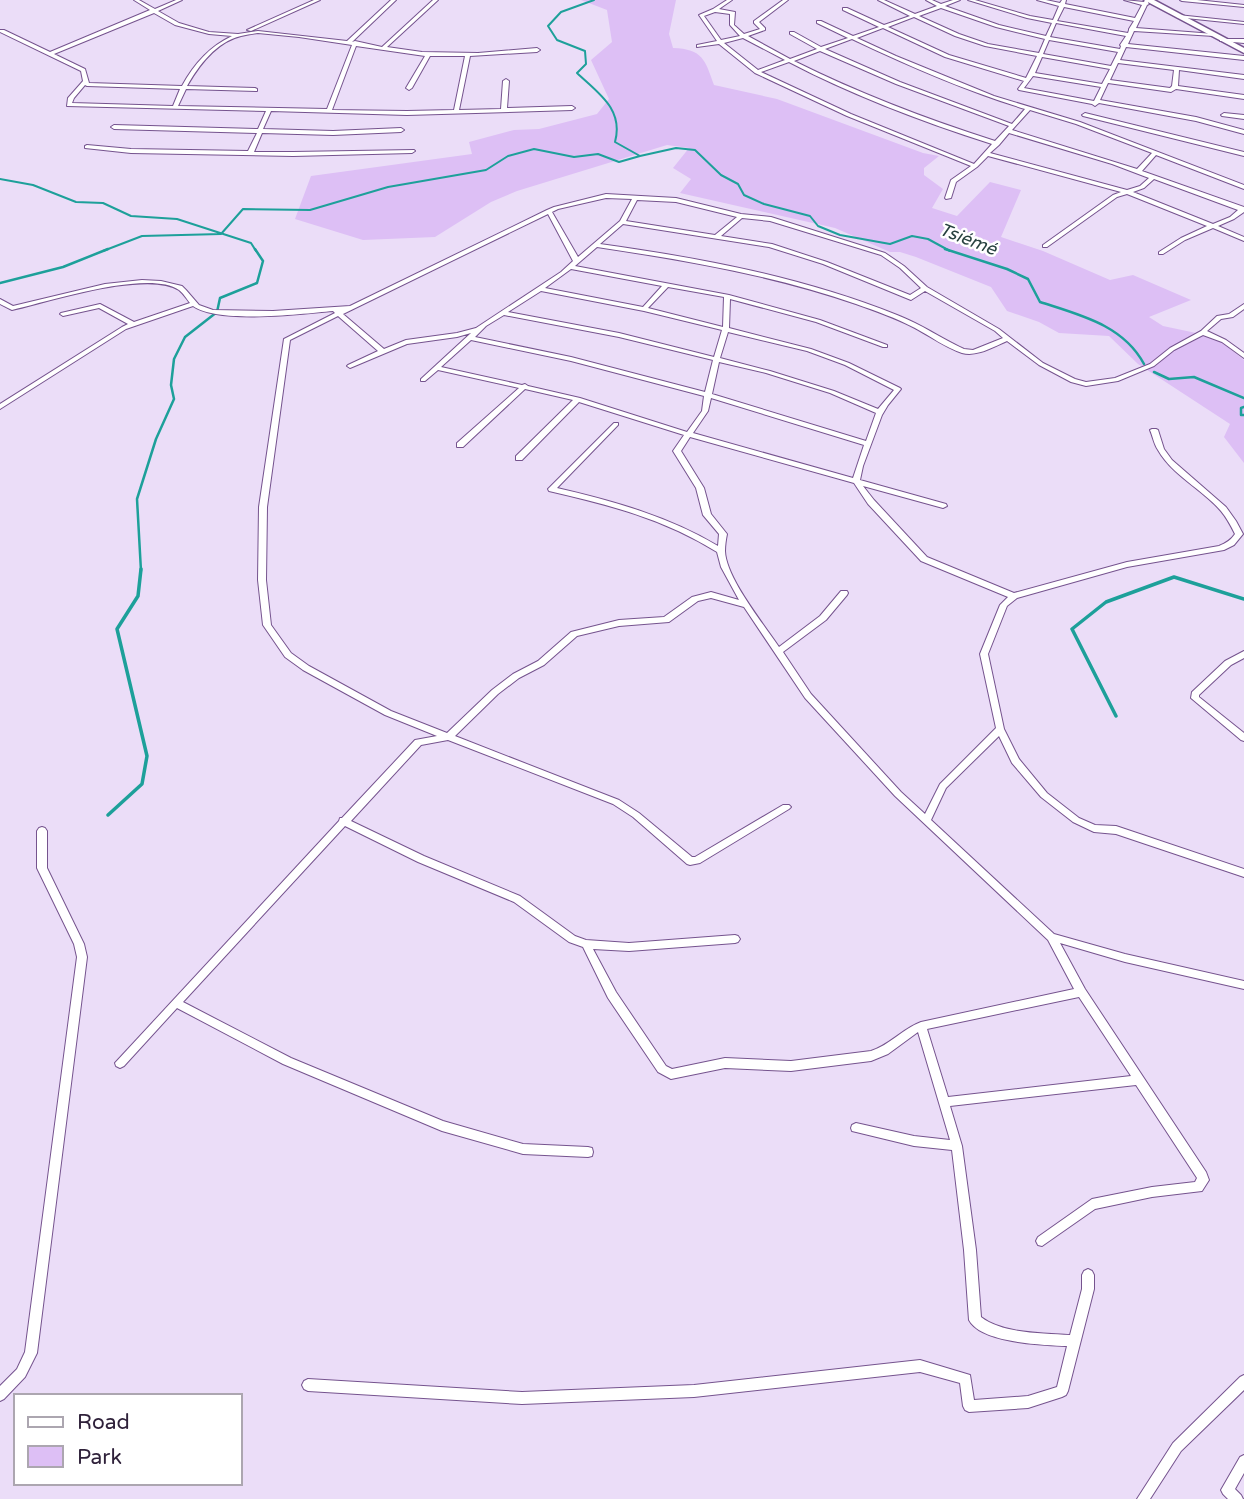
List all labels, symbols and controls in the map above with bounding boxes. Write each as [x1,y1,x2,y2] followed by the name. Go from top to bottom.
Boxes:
[936,218,1001,260] water label: Tsiémé
[14,1394,242,1485] legend
[77,1410,130,1435] text: Road
[77,1445,122,1470] text: Park

